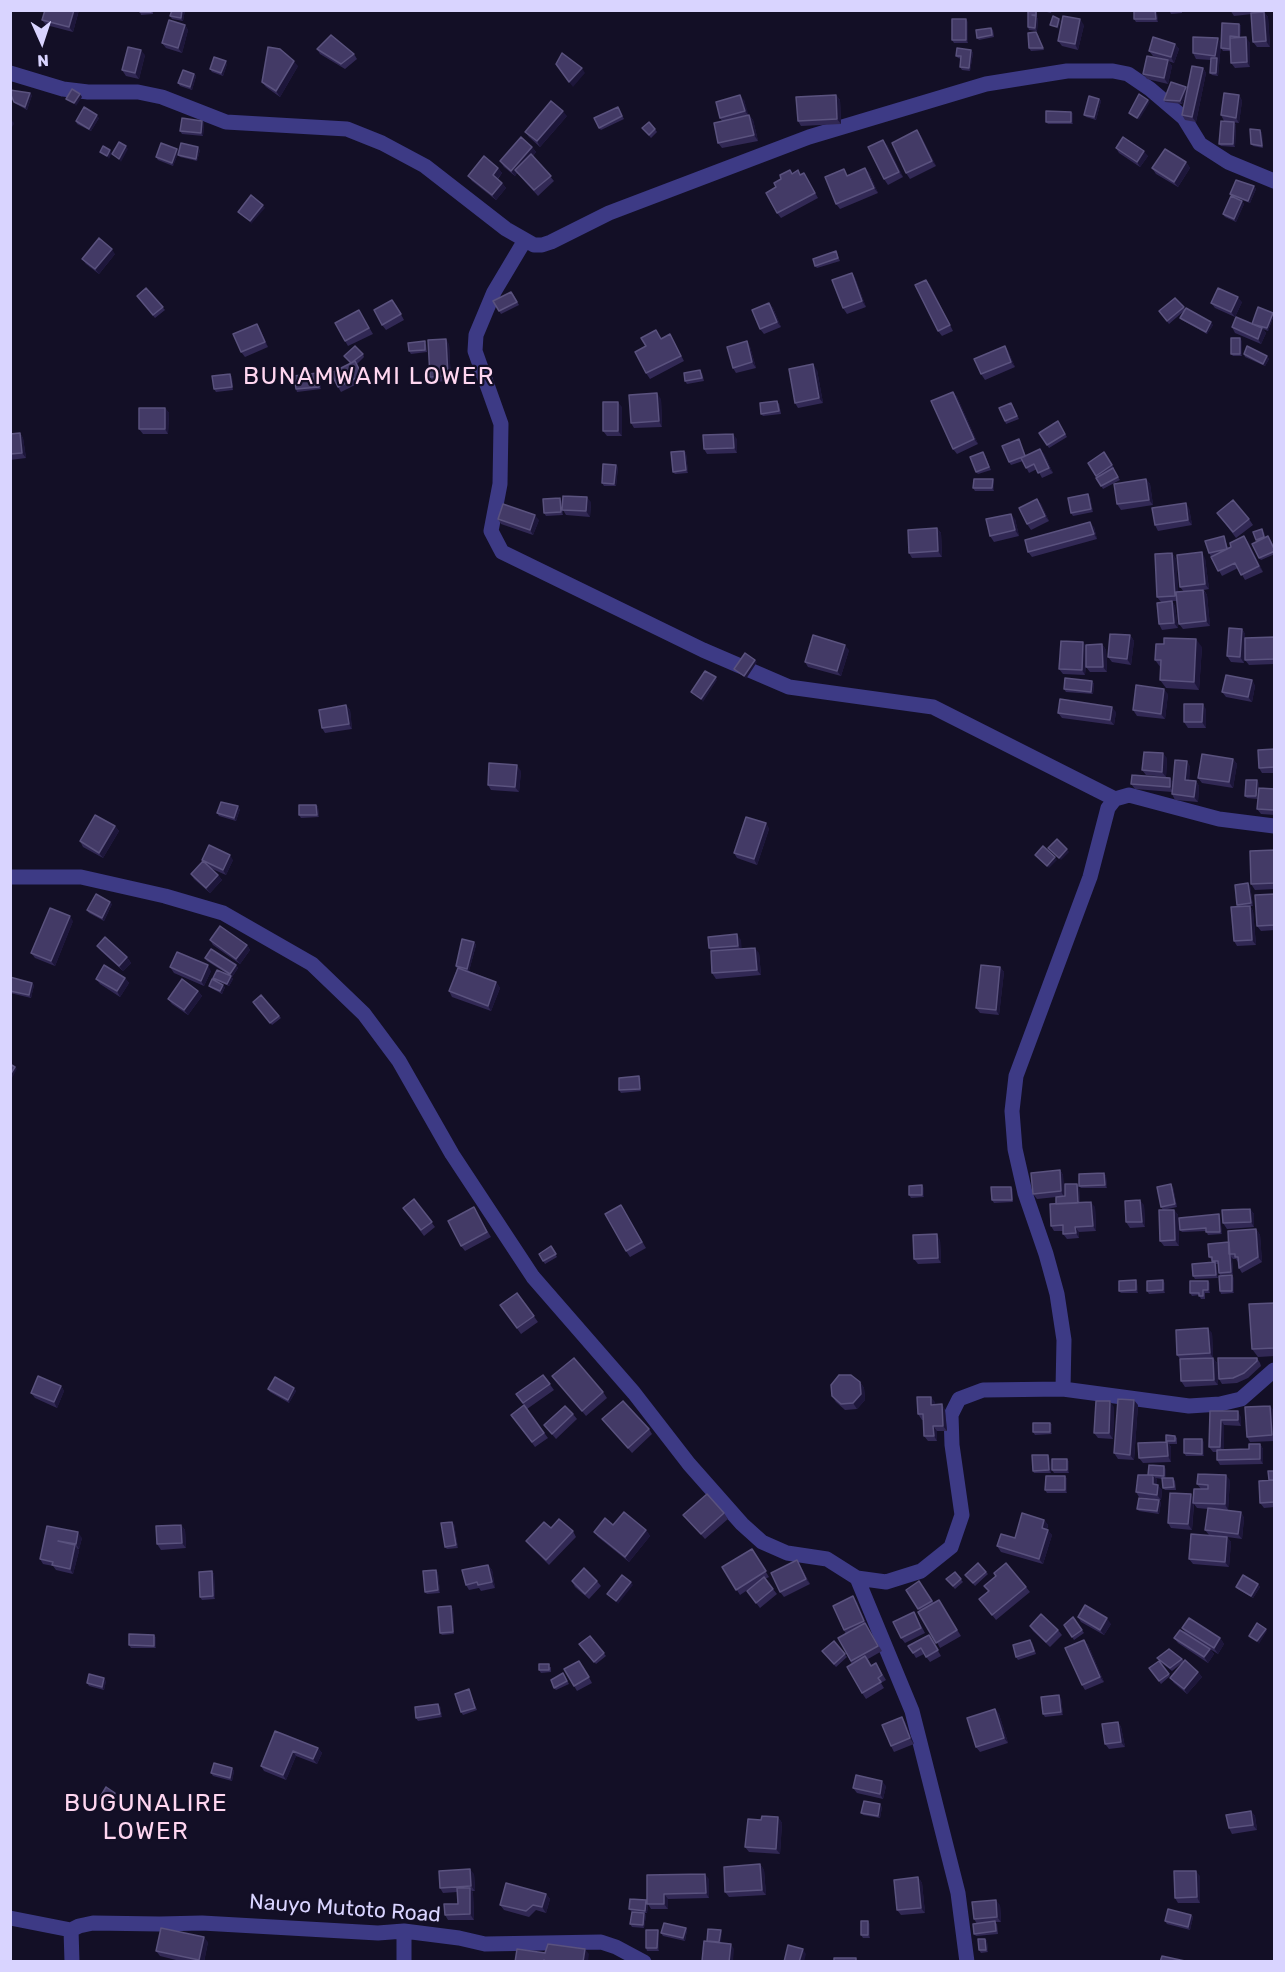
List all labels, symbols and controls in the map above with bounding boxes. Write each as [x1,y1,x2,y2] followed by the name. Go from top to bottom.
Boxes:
[12,12,72,72] north arrow
[37,51,49,70] text: N
[243,363,495,391] district label: BUNAMWAMI LOWER
[64,1790,228,1846] district label: BUGUNALIRE LOWER
[248,1890,442,1928] street label: Nauyo Mutoto Road

